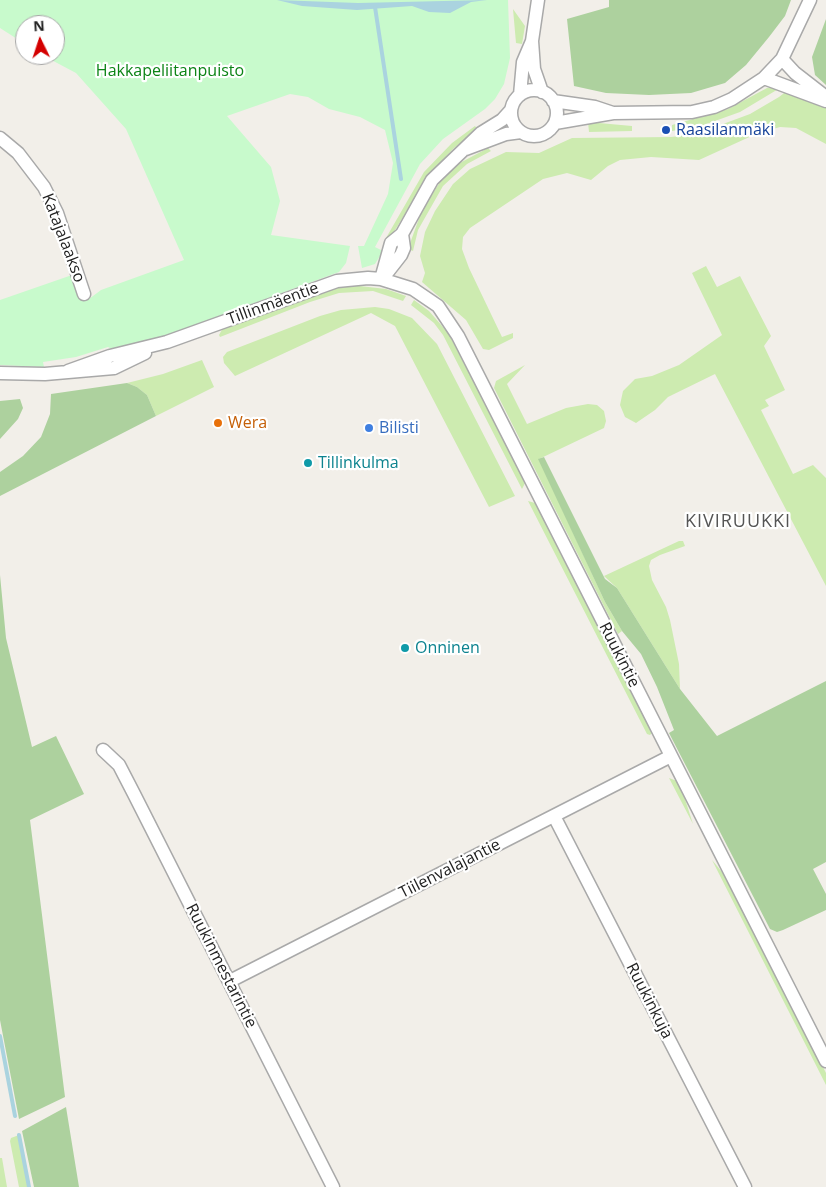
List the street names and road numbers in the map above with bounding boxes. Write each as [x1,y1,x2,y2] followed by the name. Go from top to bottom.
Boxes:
[37,191,89,285] street label: Katajalaakso
[225,279,321,329] street label: Tillinmäentie
[594,619,644,691] street label: Ruukintie
[396,835,504,903] street label: Tiilenvalajantie
[181,901,261,1031] street label: Ruukinmestarintie
[622,960,676,1042] street label: Ruukinkuja

